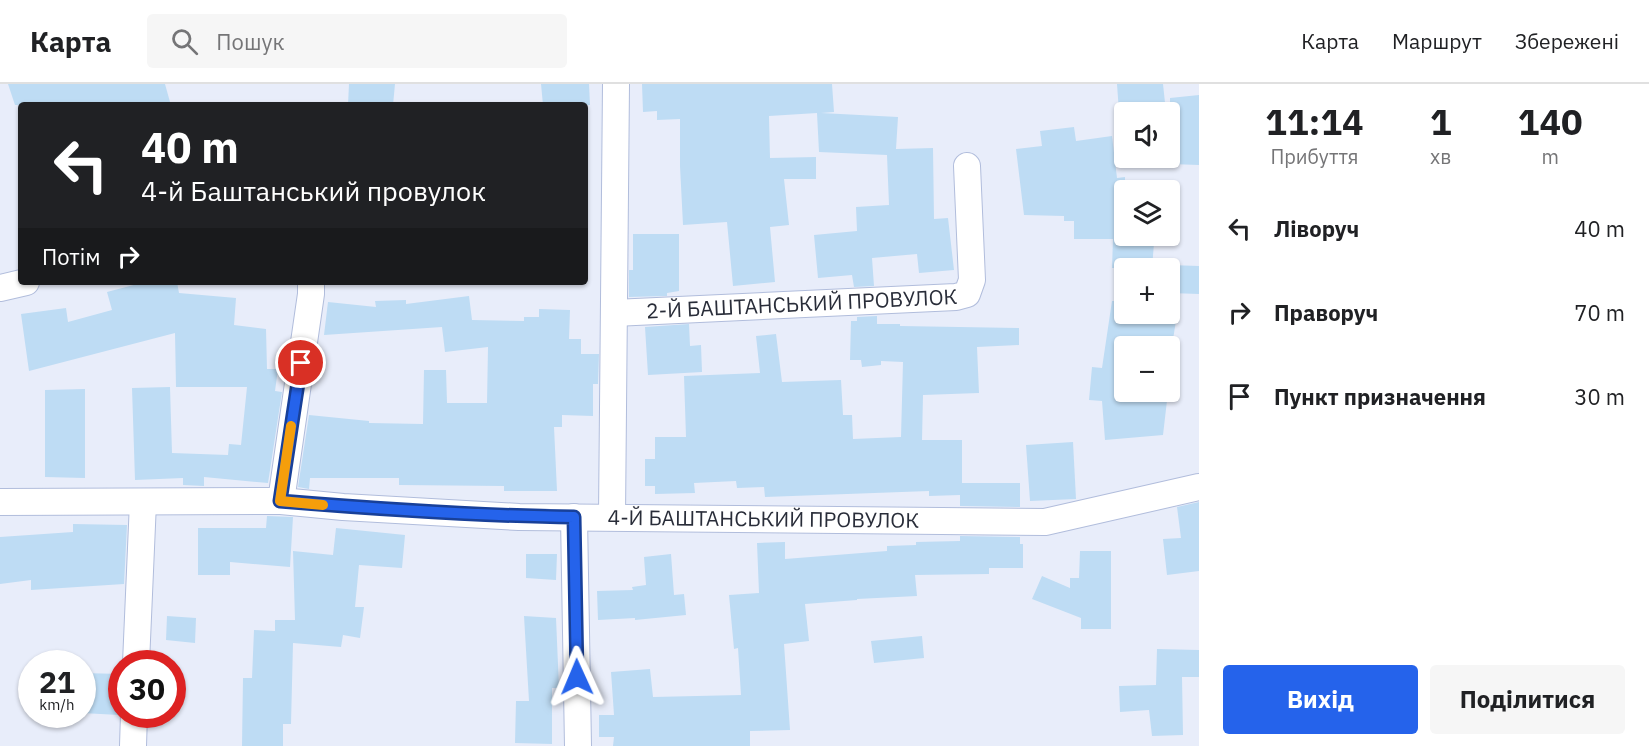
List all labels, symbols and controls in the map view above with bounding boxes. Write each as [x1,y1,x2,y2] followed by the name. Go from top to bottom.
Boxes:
[147,14,567,68] search box
[30,23,111,60] text: Карта
[168,25,201,58] icon: search
[216,27,285,56] text: Пошук
[1301,27,1359,55] text: Карта
[1392,27,1482,55] text: Маршрут
[1515,27,1619,55] text: Збережені
[1265,98,1364,145] text: 11:14
[1430,98,1452,145] text: 1
[1518,98,1583,145] text: 140
[1114,102,1180,402] map controls
[1114,102,1180,168] button: sound
[141,120,239,175] text: 40 m
[42,126,120,204] icon: left
[1270,143,1359,170] text: Прибуття
[1430,143,1451,170] text: хв
[1542,143,1559,170] text: m
[141,173,486,208] text: 4-й Баштанський провулок
[1114,180,1180,246] button: layers
[1223,212,1256,245] icon: left
[1274,214,1359,243] text: Ліворуч
[1574,214,1625,243] text: 40 m
[112,240,145,273] icon: right
[42,242,100,271] text: Потім
[1114,258,1180,324] button: +
[645,282,958,324] street label: 2-Й БАШТАНСЬКИЙ ПРОВУЛОК
[1223,296,1256,329] icon: right
[1274,298,1378,327] text: Праворуч
[1574,298,1625,327] text: 70 m
[1114,336,1180,402] button: −
[275,337,326,388] pin
[284,346,317,379] icon: arrive
[1223,380,1256,413] icon: arrive
[1274,382,1486,411] text: Пункт призначення
[1574,382,1625,411] text: 30 m
[608,503,919,534] street label: 4-Й БАШТАНСЬКИЙ ПРОВУЛОК
[545,645,609,709] position arrow
[108,650,186,728] speed limit sign: 30
[39,662,75,701] text: 21
[1223,665,1418,734] button: Вихід
[1430,665,1625,734] button: Поділитися
[39,695,75,714] text: km/h

